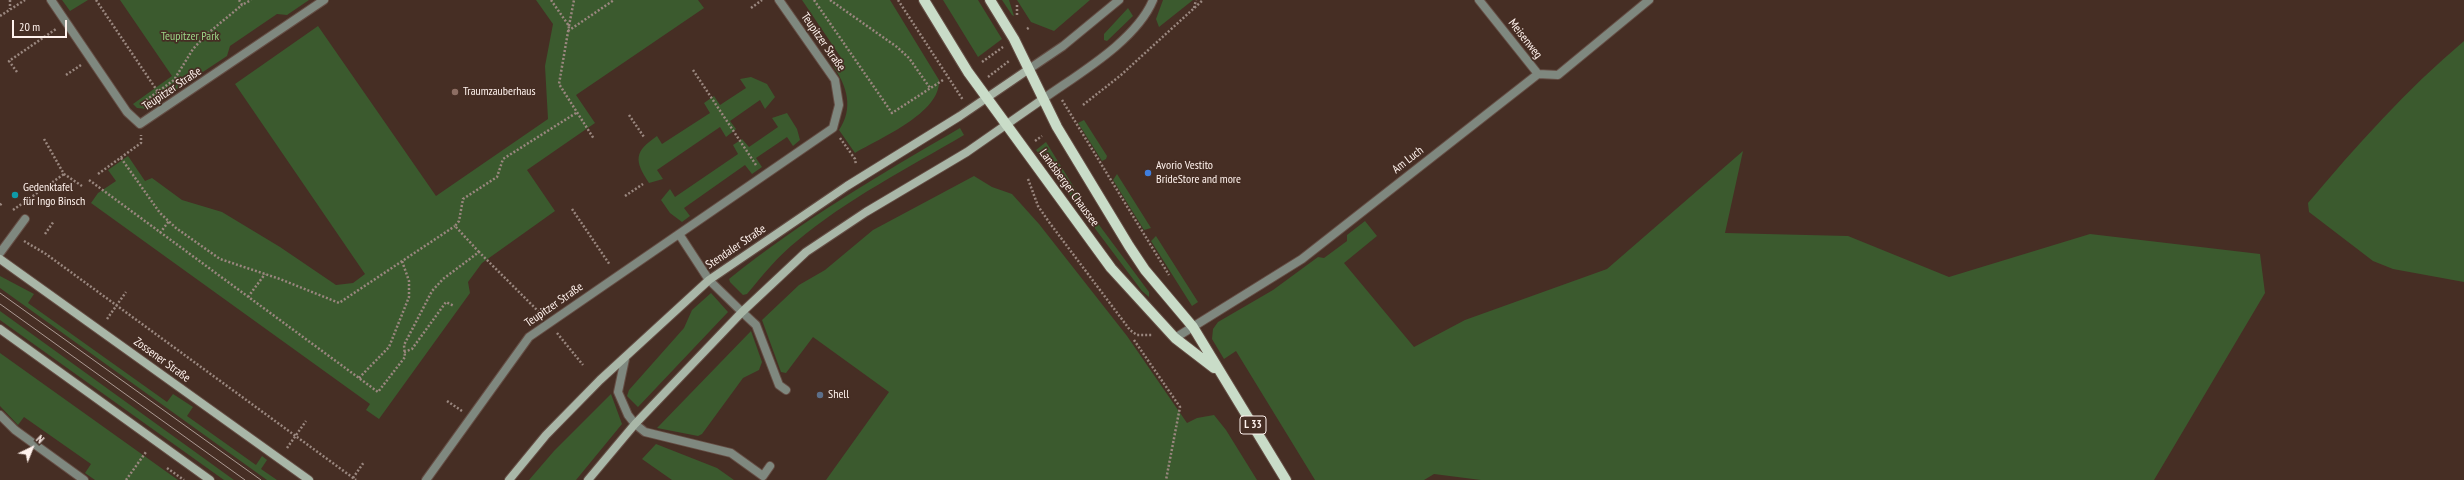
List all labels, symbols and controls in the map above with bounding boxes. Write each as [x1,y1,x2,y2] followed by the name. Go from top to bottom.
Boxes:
[798,10,848,74] street label: Teupitzer Straße
[14,12,69,38] scale bar
[1505,16,1545,62] street label: Meisenweg
[19,19,40,34] text: 20 m
[161,30,219,44] park label: Teupitzer Park
[140,64,204,114] street label: Teupitzer Straße
[463,85,536,99] place label: Traumzauberhaus
[450,87,460,97] marker: Traumzauberhaus
[1390,143,1426,177] street label: Am Luch
[1036,146,1102,230] street label: Landsberger Chaussee
[1156,159,1241,187] place label: Avorio Vestito BrideStore and more
[1143,168,1153,178] marker: Avorio Vestito BrideStore and more
[23,181,85,209] place label: Gedenktafel für Ingo Binsch
[10,190,20,200] marker: Gedenktafel für Ingo Binsch
[703,222,769,272] street label: Stendaler Straße
[522,280,586,330] street label: Teupitzer Straße
[131,335,193,385] street label: Zossener Straße
[828,388,849,402] place label: Shell
[815,390,825,400] marker: Shell
[1240,416,1266,434] road number: L 33
[12,428,52,468] north arrow
[33,432,47,446] text: N

